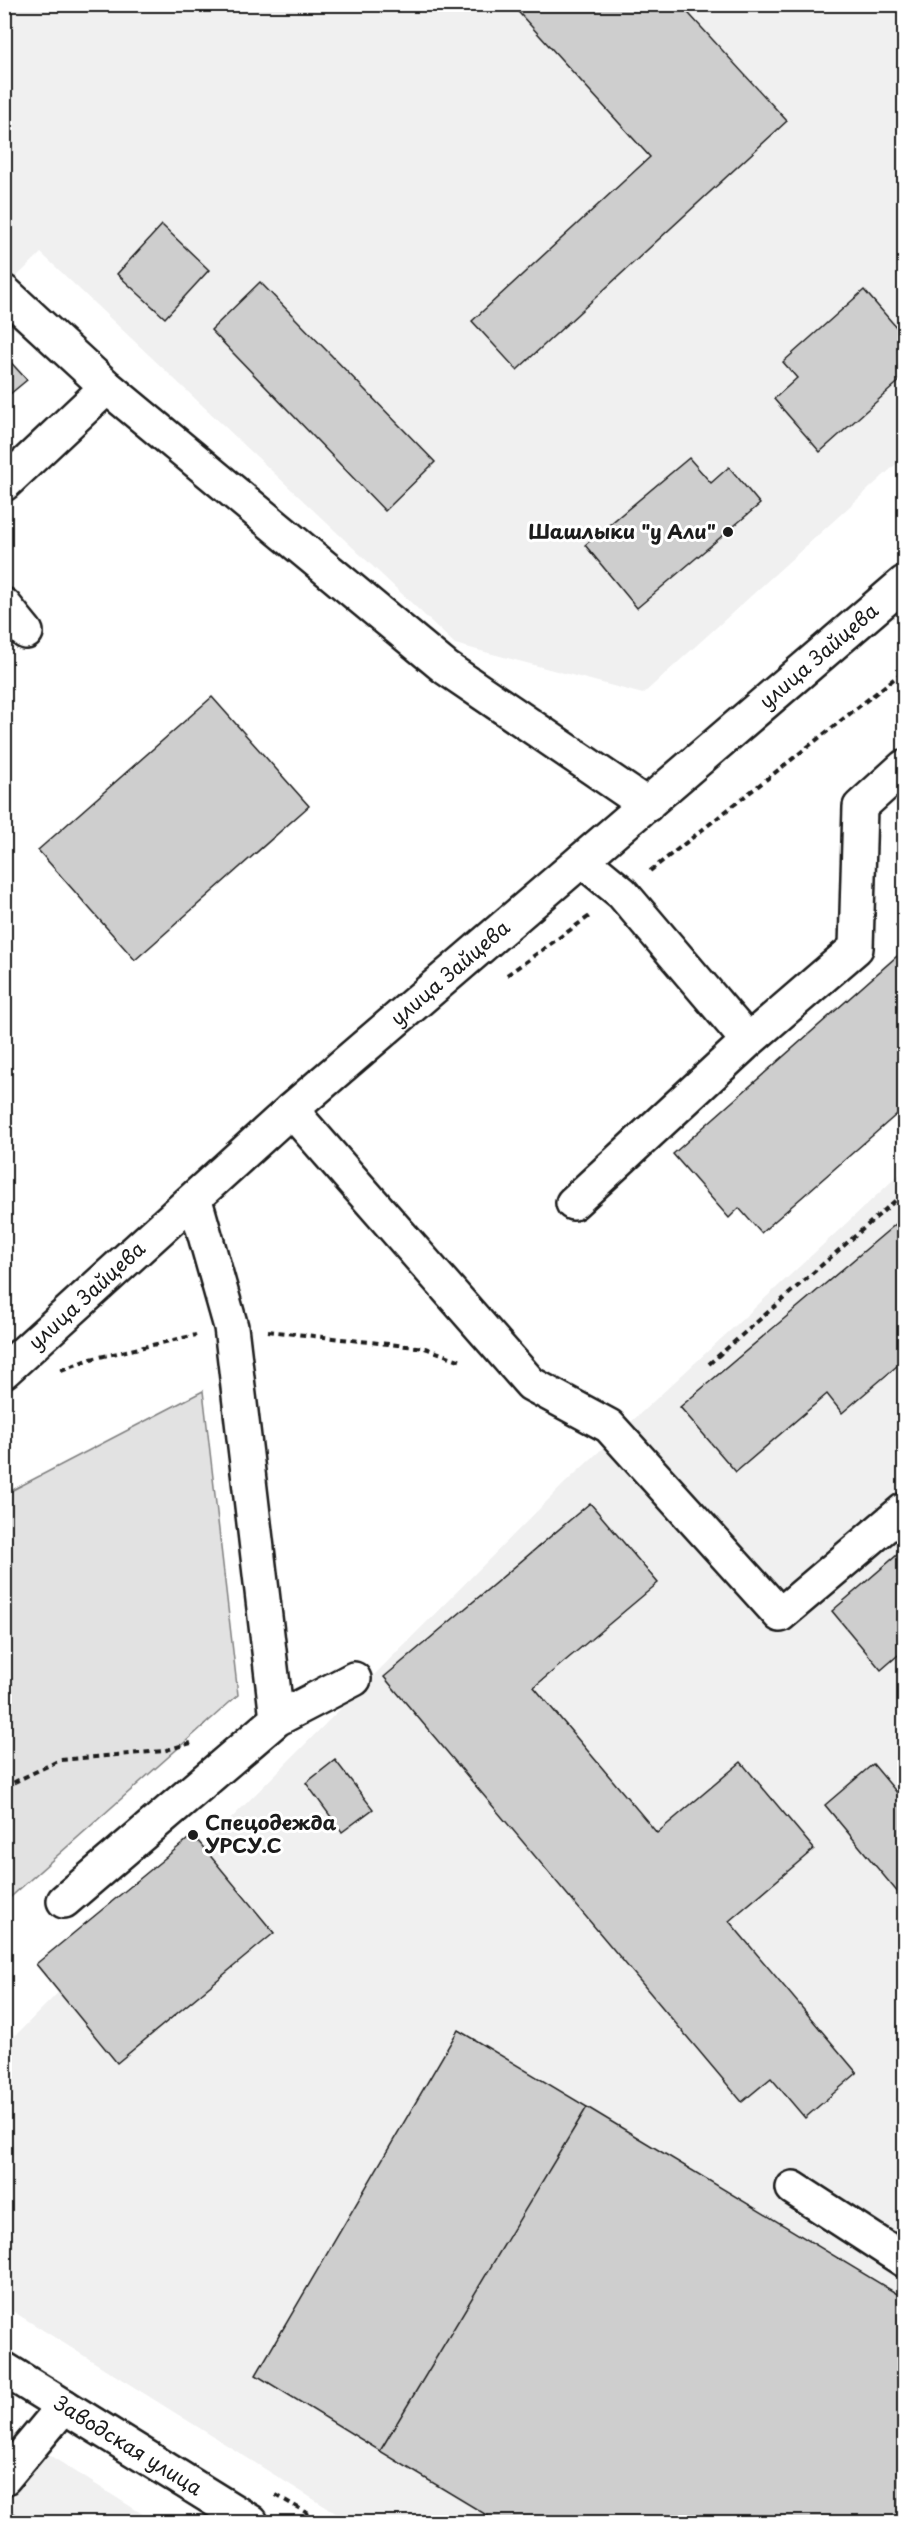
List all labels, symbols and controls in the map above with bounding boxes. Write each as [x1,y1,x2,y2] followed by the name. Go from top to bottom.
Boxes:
[528,516,716,546] place label: Шашлыки "у Али"
[721,525,735,539] marker: Шашлыки "у Али"
[752,595,885,715] street label: улица Зайцева
[383,912,516,1032] street label: улица Зайцева
[21,1233,152,1356] street label: улица Зайцева
[204,1807,337,1860] place label: Спецодежда УРСУ.С
[186,1828,200,1842] marker: Спецодежда УРСУ.С
[49,2388,209,2503] street label: Заводская улица

